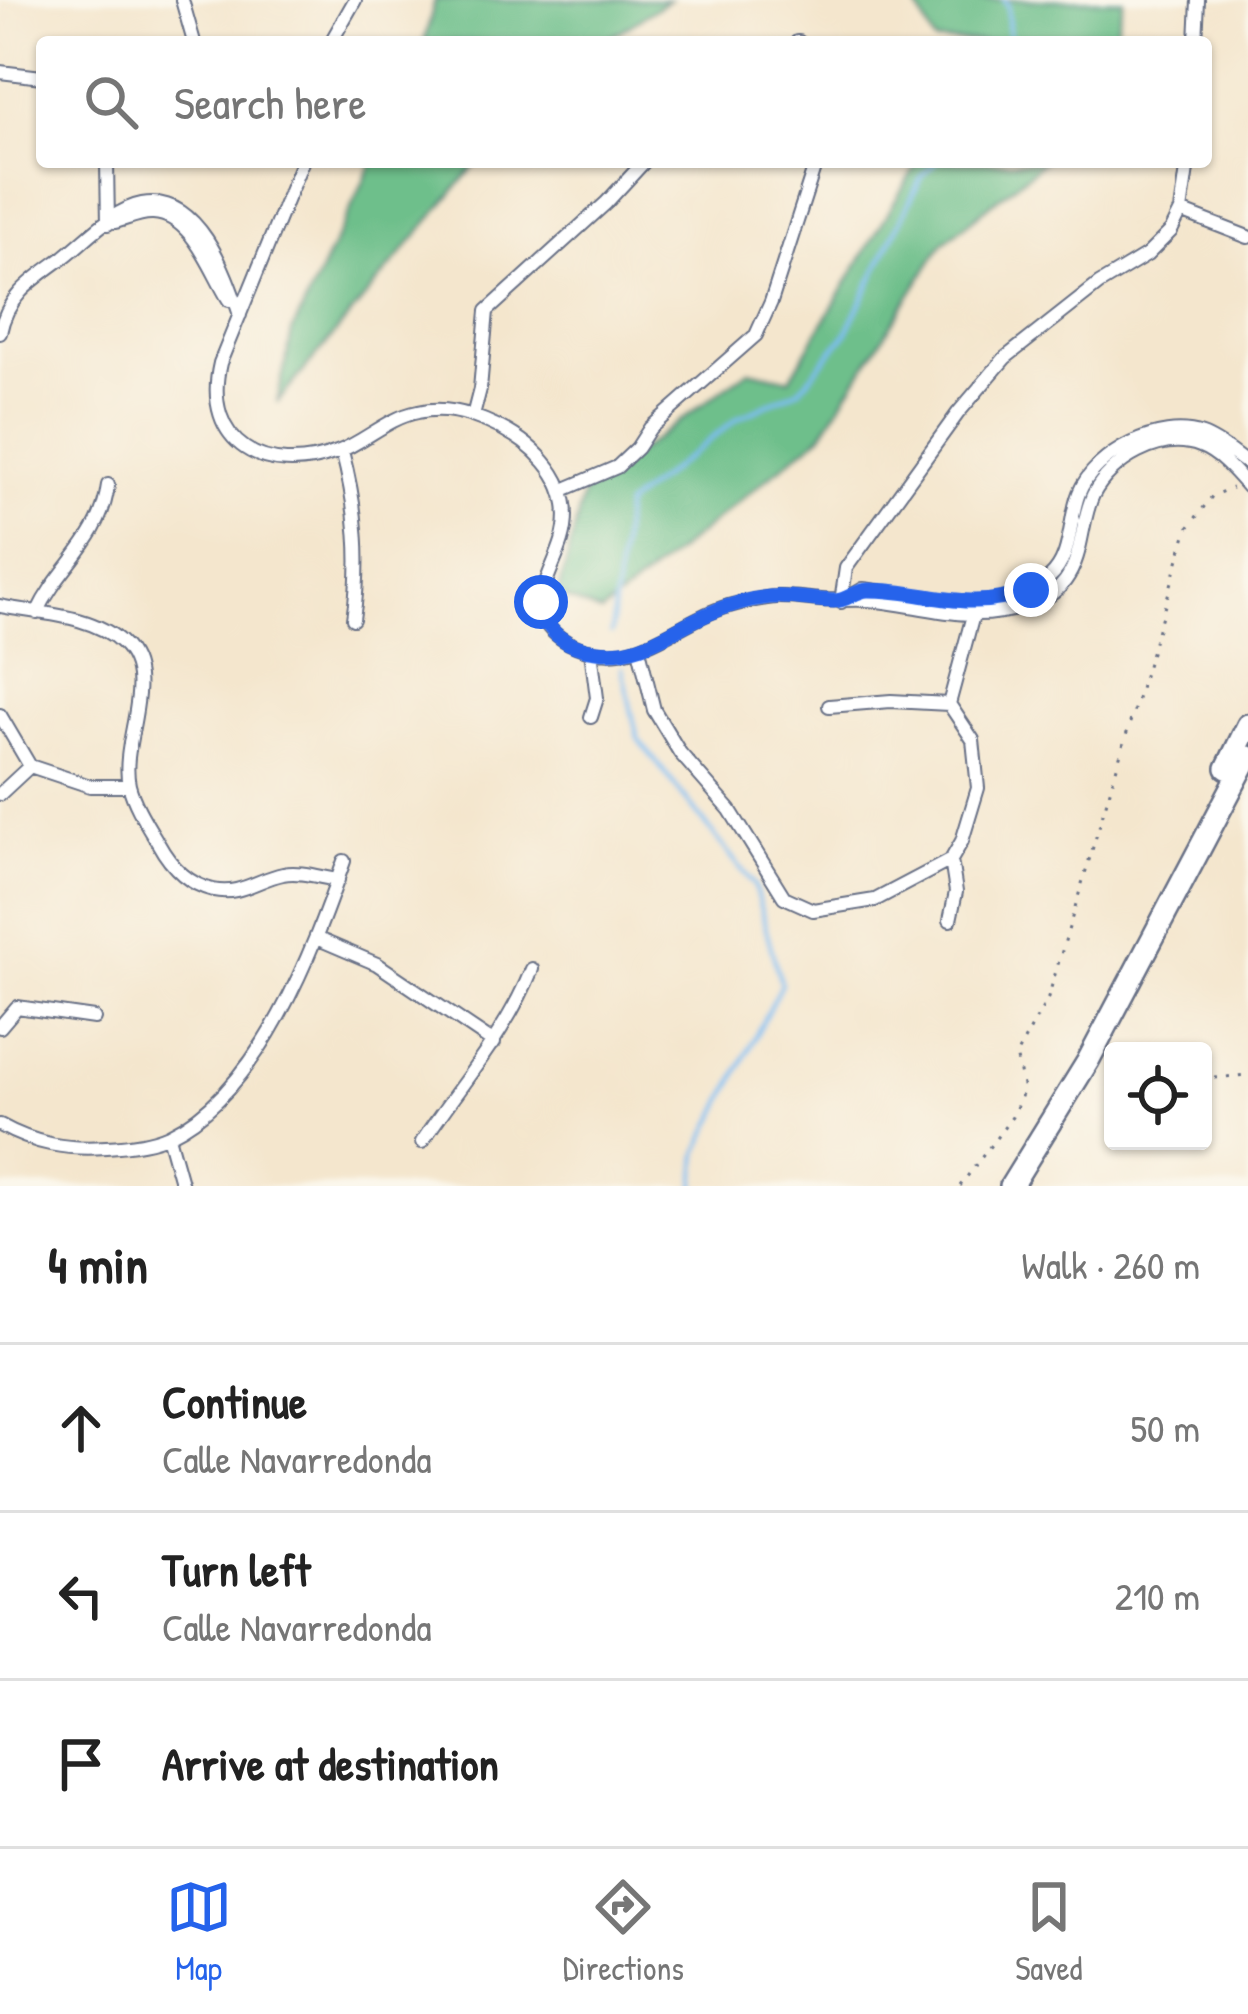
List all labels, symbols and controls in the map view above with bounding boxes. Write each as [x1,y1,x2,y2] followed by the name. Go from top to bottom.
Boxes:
[36,36,1212,168] search box
[78,69,144,135] icon: search
[174,72,366,133] text: Search here
[1004,563,1058,617] route end
[514,575,568,629] route start
[1104,1042,1212,1150] map controls
[1104,1042,1212,1150] button: locate
[48,1230,148,1299] text: 4 min
[1022,1238,1200,1291] text: Walk · 260 m
[162,1371,307,1432] text: Continue
[48,1395,114,1461] icon: ahead
[1131,1401,1200,1454] text: 50 m
[162,1432,432,1485] text: Calle Navarredonda
[162,1539,311,1600] text: Turn left
[48,1563,114,1629] icon: left
[1115,1569,1200,1622] text: 210 m
[162,1600,432,1653] text: Calle Navarredonda
[48,1731,114,1797] icon: arrive
[162,1733,499,1794] text: Arrive at destination
[166,1874,232,1990] tab: Map
[563,1874,684,1990] tab: Directions
[1015,1874,1082,1990] tab: Saved

